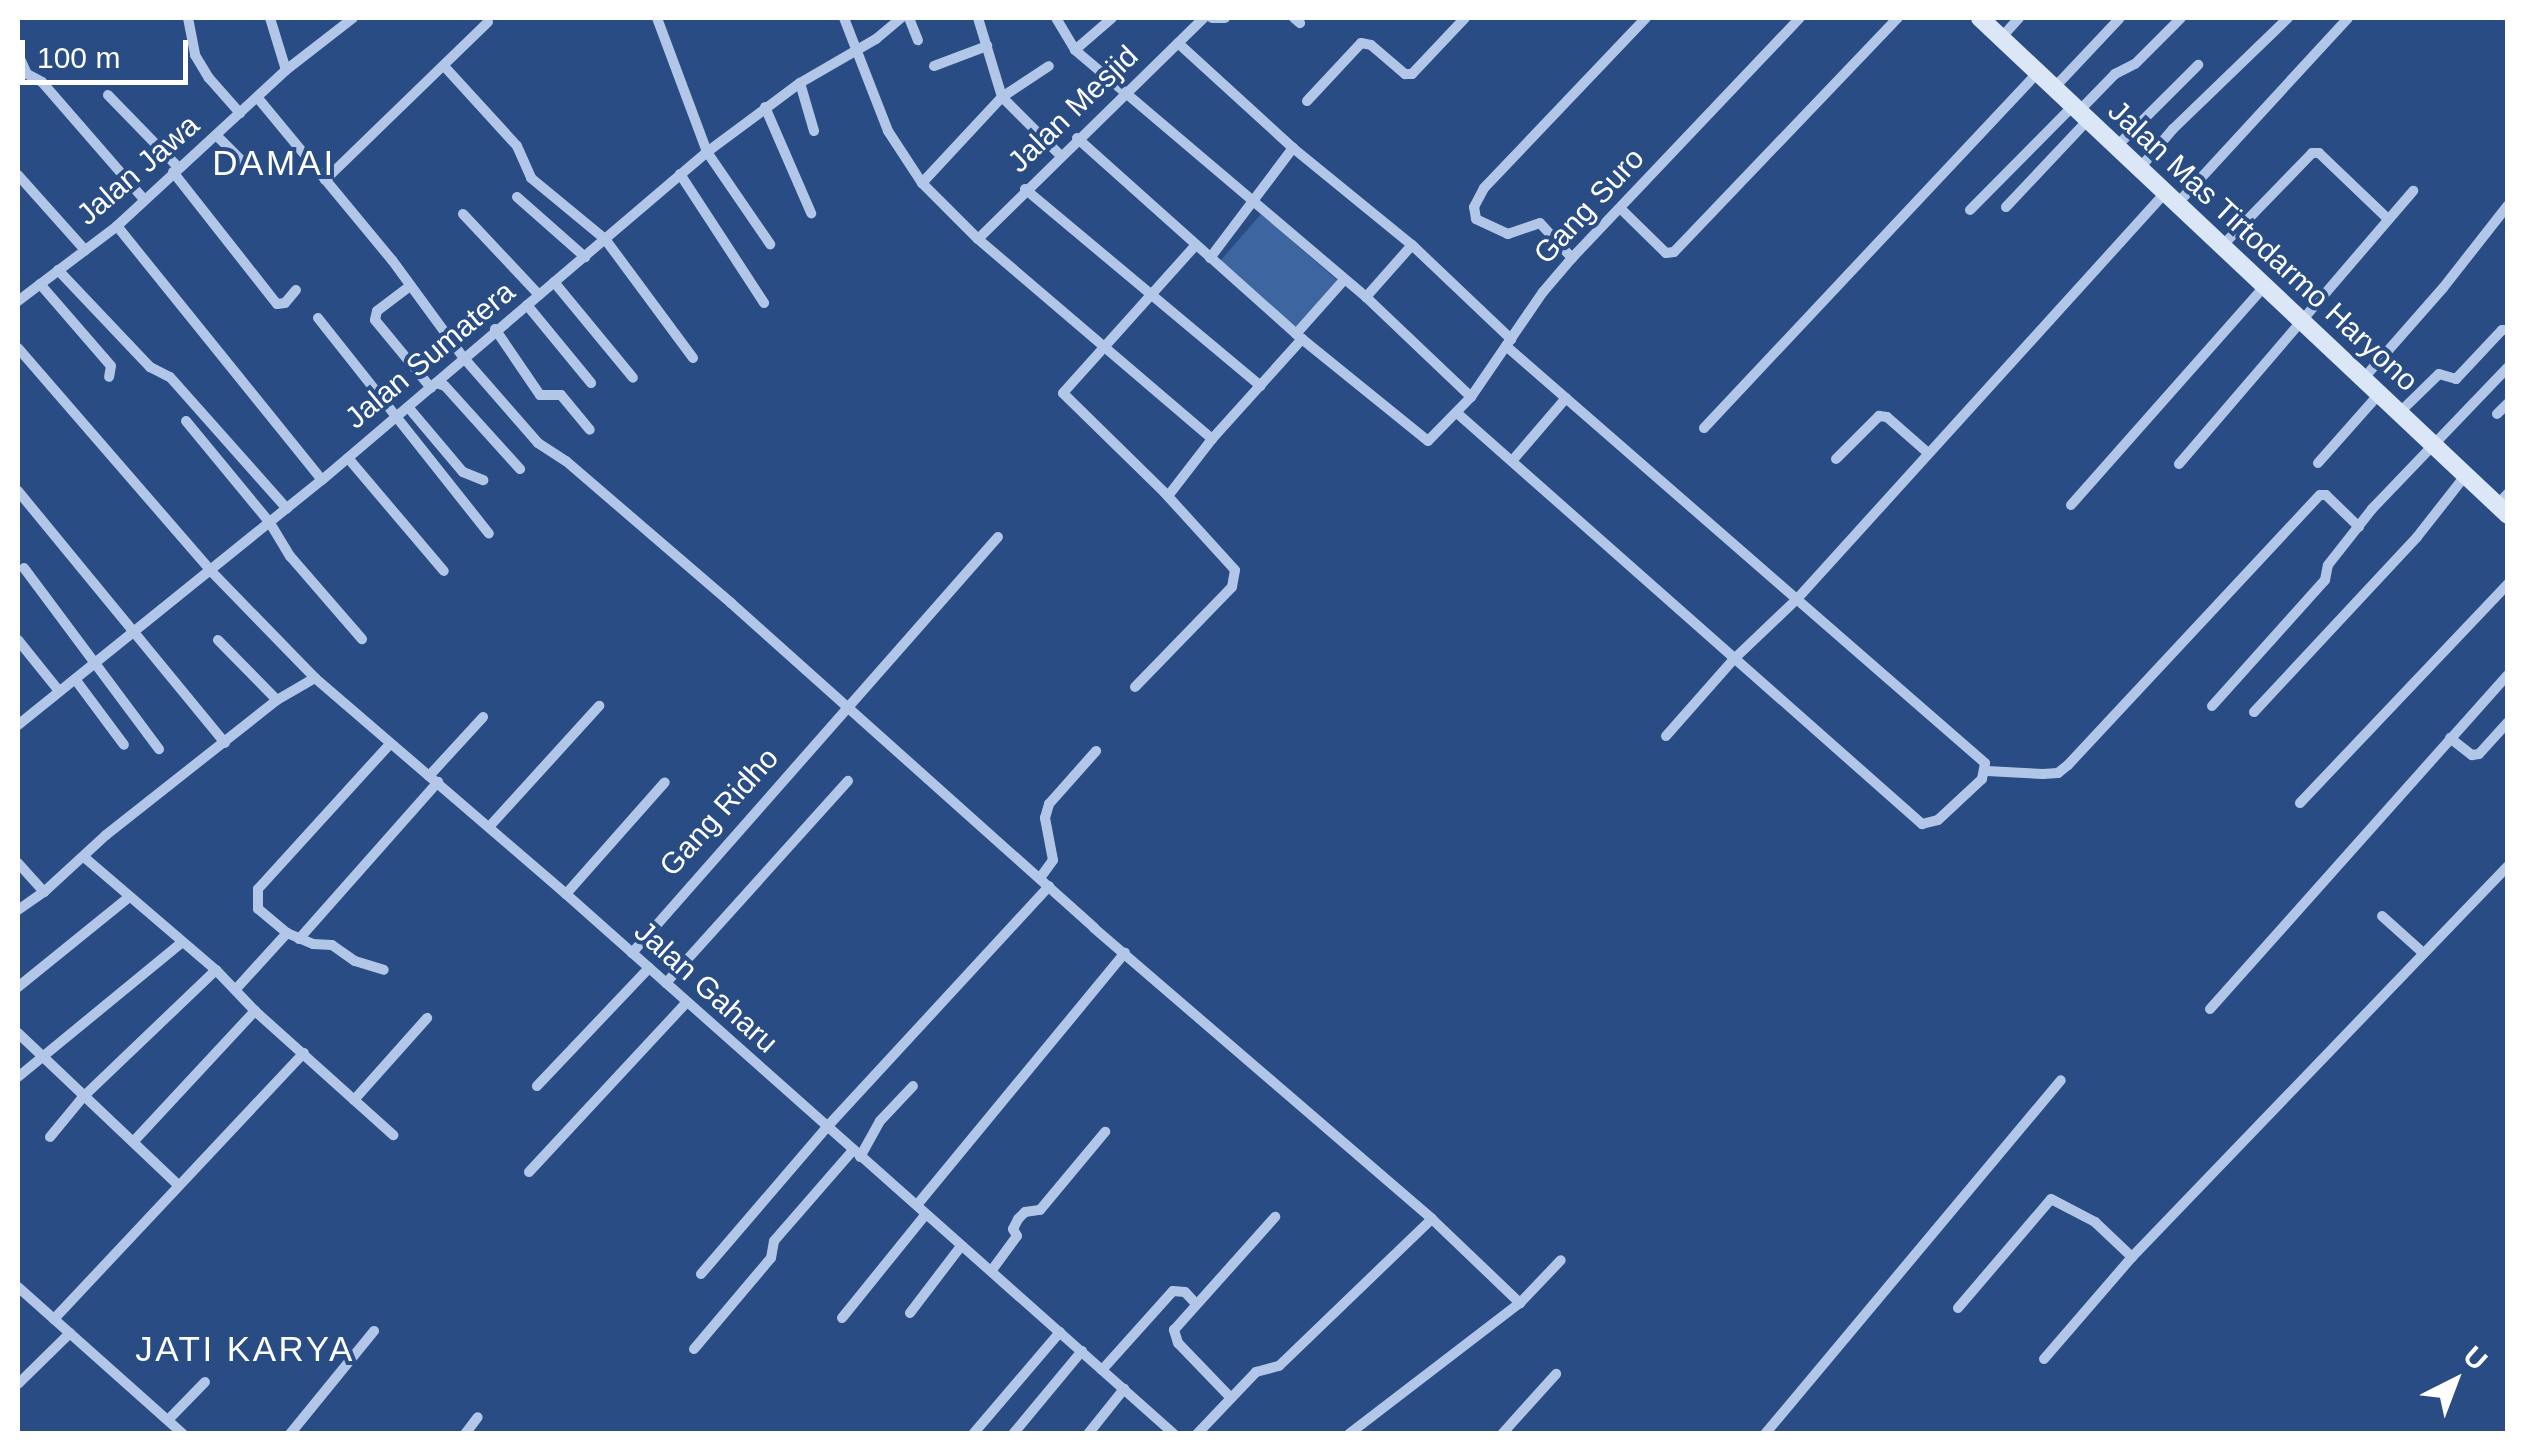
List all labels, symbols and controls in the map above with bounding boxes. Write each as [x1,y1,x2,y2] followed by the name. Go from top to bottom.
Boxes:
[25,20,192,82] scale bar
[1001,38,1145,180] street label: Jalan Mesjid
[37,41,120,74] text: 100 m
[2101,93,2425,399] street label: Jalan Mas Tirtodarmo Haryono
[70,107,206,233] street label: Jalan Jawa
[1526,141,1652,271] street label: Gang Suro
[212,142,336,184] district label: DAMAI
[338,274,522,436] street label: Jalan Sumatera
[652,740,786,884] street label: Gang Ridho
[627,913,785,1061] street label: Jalan Gaharu
[135,1328,355,1370] district label: JATI KARYA
[2405,1331,2505,1431] north arrow
[2458,1340,2493,1377] text: U

